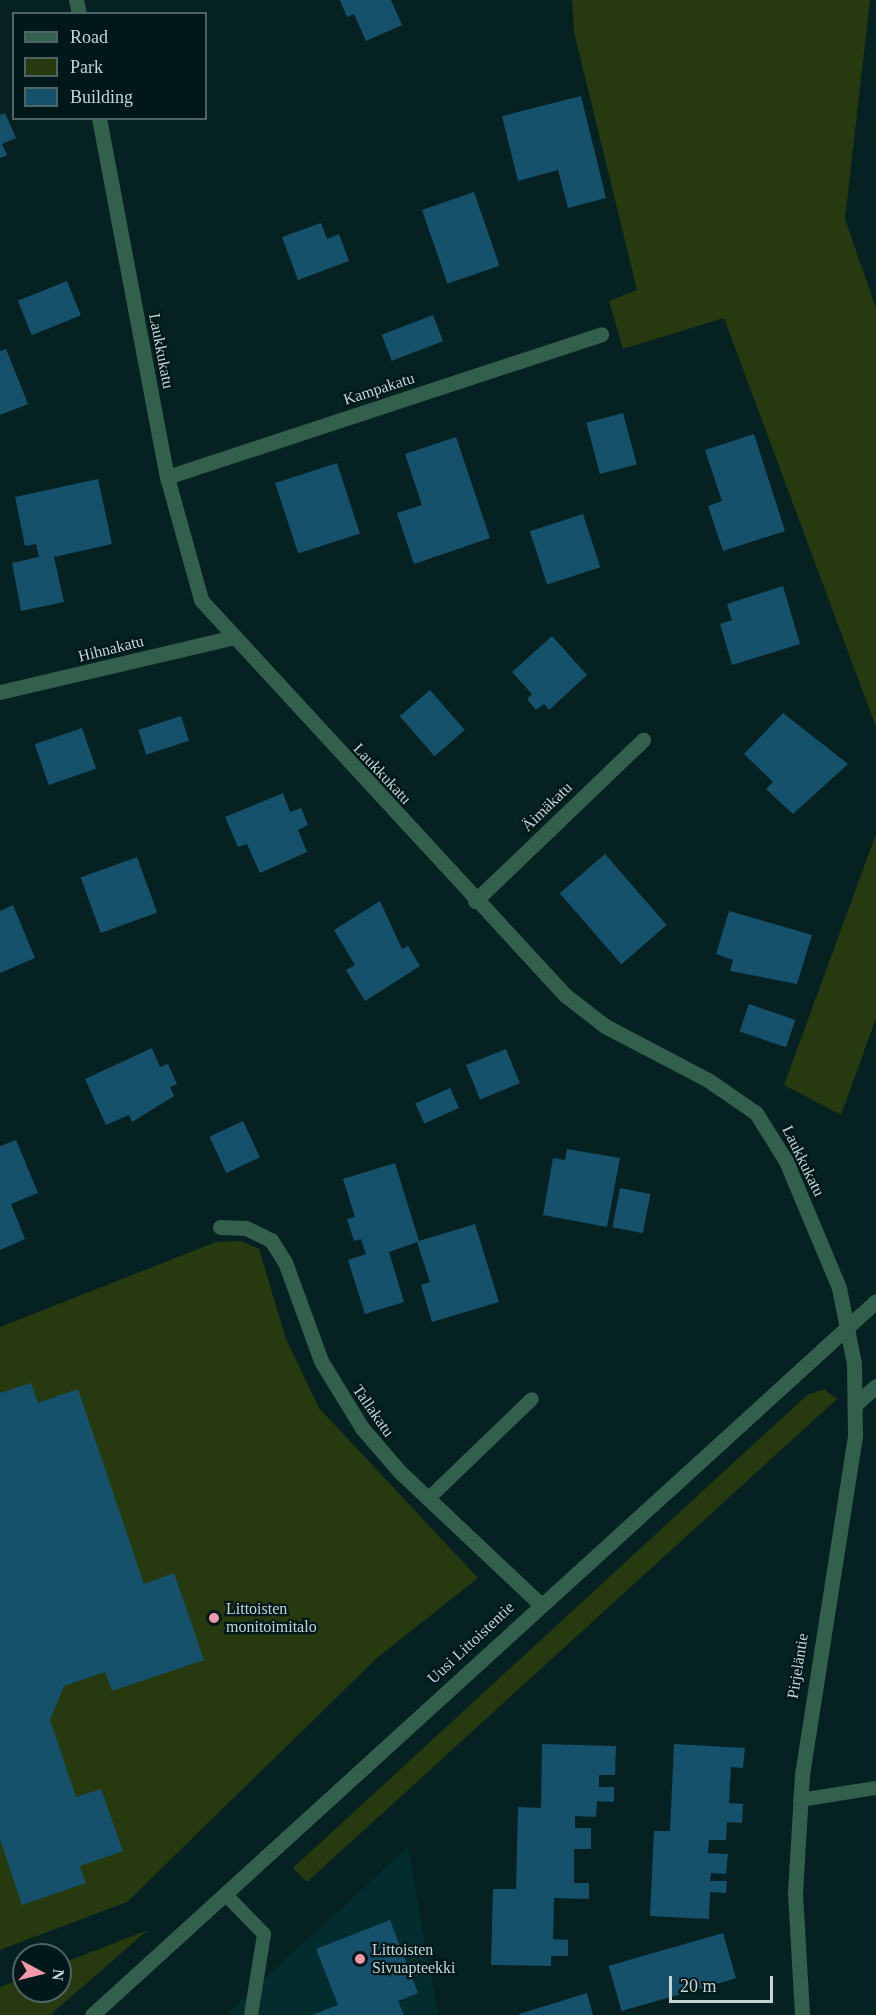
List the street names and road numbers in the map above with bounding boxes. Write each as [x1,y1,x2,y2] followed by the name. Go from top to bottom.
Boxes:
[144,312,178,390] street label: Laukkukatu
[341,368,417,410] street label: Kampakatu
[76,632,146,666] street label: Hihnakatu
[349,740,415,808] street label: Laukkukatu
[518,778,576,836] street label: Äimäkatu
[778,1122,828,1200] street label: Laukkukatu
[348,1381,398,1441] street label: Tallakatu
[424,1598,518,1688] street label: Uusi Littoistentie
[783,1632,813,1700] street label: Pirjeläntie

